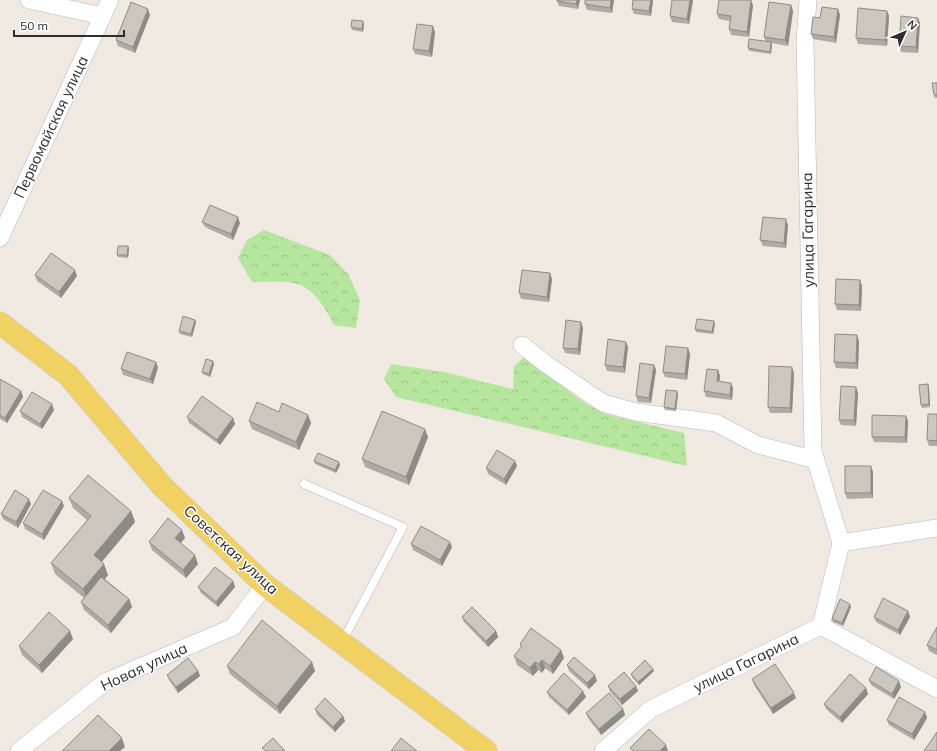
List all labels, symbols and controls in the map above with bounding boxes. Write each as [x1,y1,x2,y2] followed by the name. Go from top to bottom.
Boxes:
[14,12,124,38] scale bar
[885,12,925,52] north arrow
[904,17,920,33] text: N
[20,18,48,33] text: 50 m
[9,53,92,201] street label: Первомайская улица
[797,172,818,288] street label: улица Гагарина
[180,501,283,599] street label: Советская улица
[690,629,802,696] street label: улица Гагарина
[97,638,190,695] street label: Новая улица

